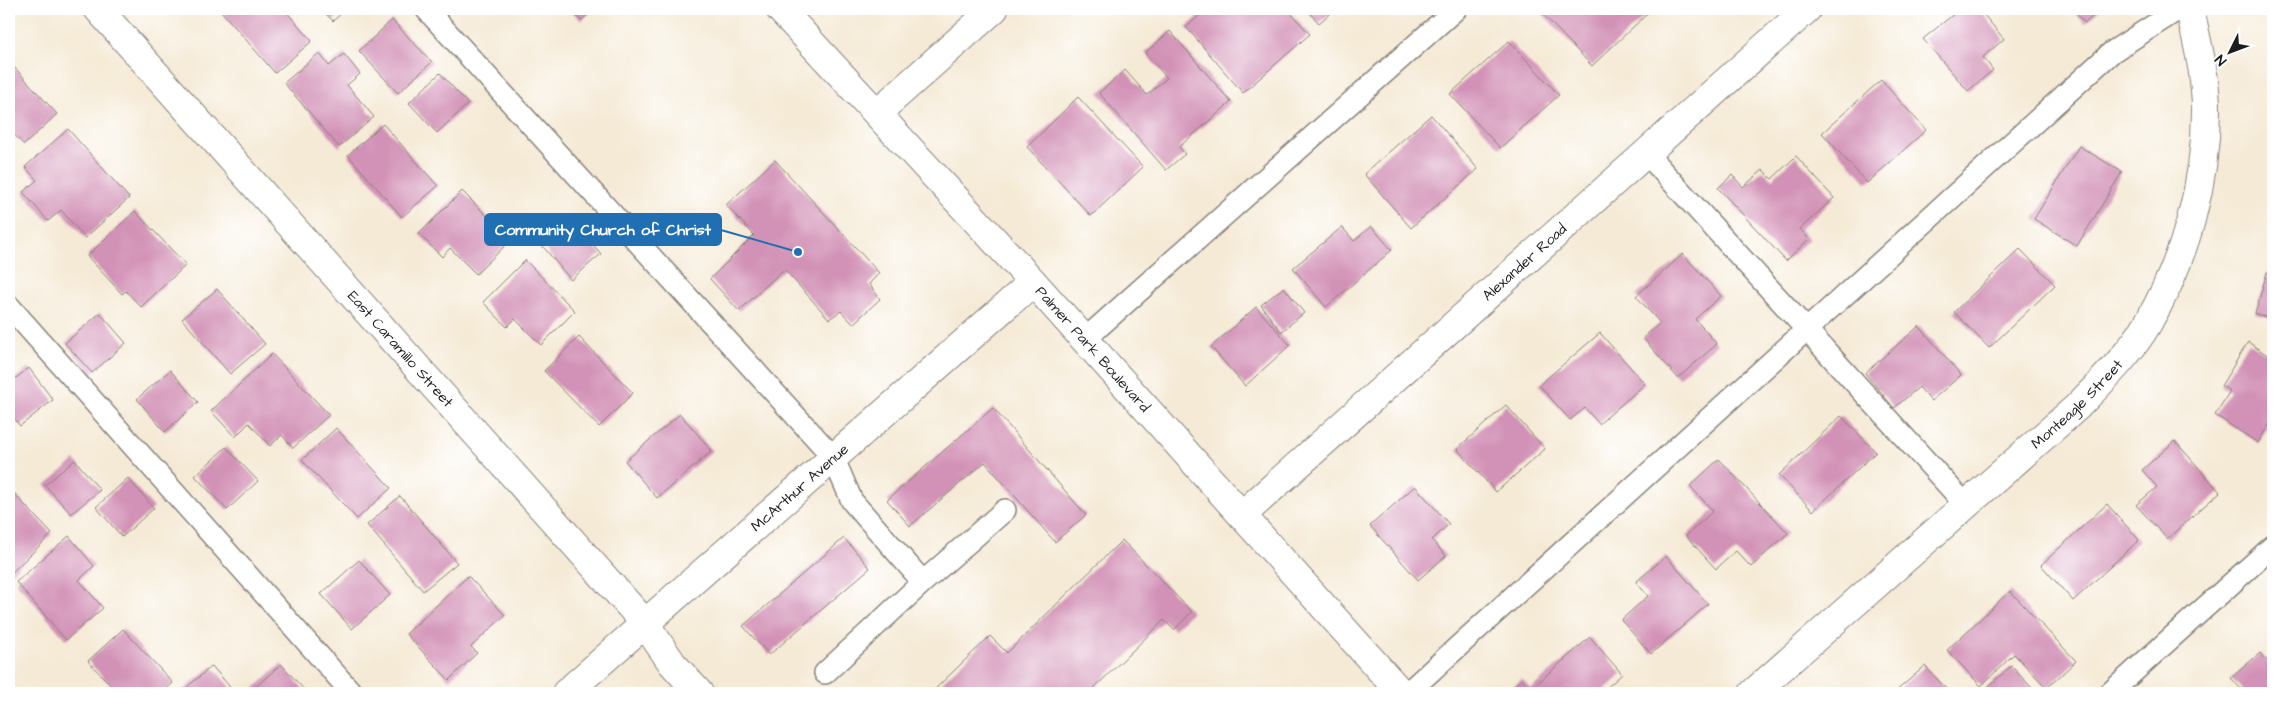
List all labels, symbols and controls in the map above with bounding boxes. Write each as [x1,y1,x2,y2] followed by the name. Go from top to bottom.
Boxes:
[2204,28,2254,78] north arrow
[2211,50,2231,70] text: N
[485,214,721,245] callout: Community Church of Christ
[1478,218,1571,306] street label: Alexander Road
[495,219,712,242] text: Community Church of Christ
[1031,281,1155,417] street label: Palmer Park Boulevard
[343,286,458,412] street label: East Caramillo Street
[2026,355,2128,454] street label: Monteagle Street
[746,439,853,536] street label: McArthur Avenue

